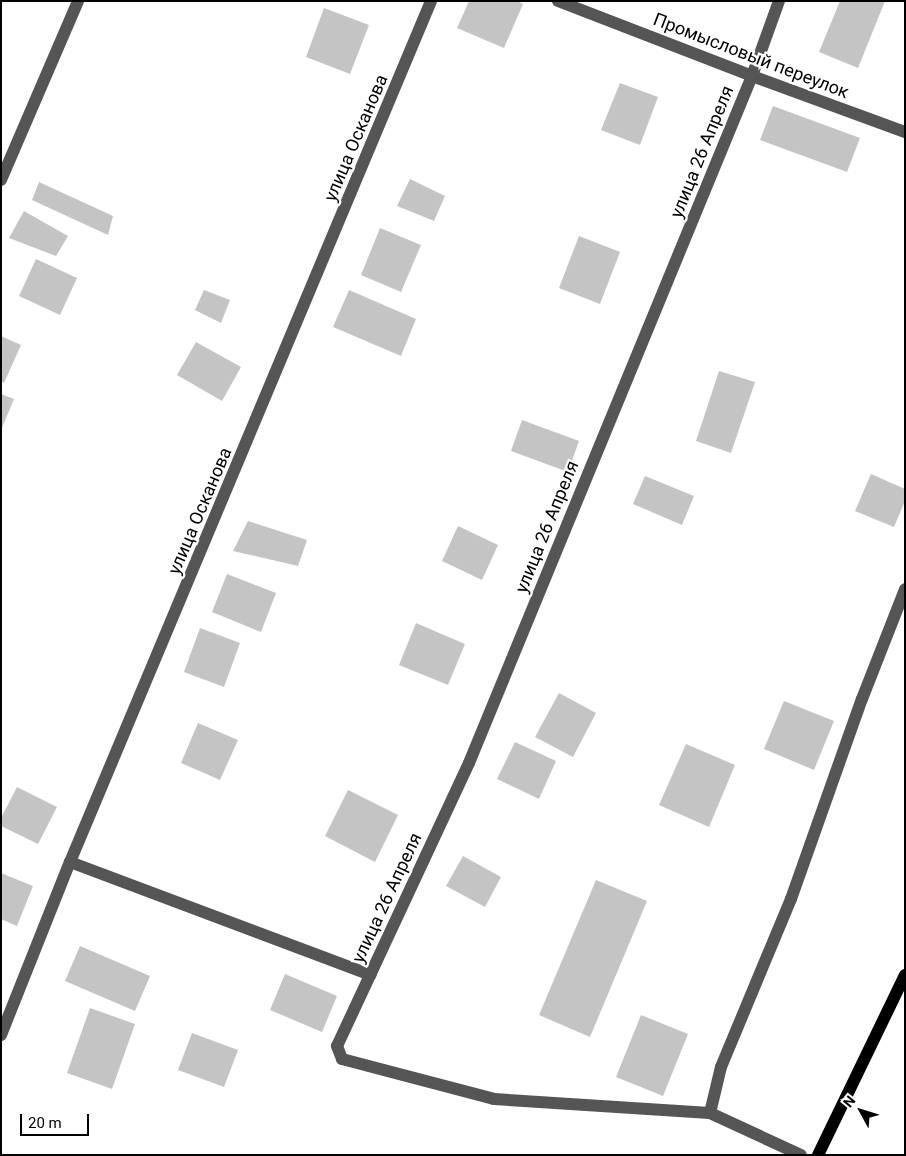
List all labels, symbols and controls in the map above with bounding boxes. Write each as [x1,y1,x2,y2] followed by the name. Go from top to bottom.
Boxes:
[650,9,852,103] street label: Промысловый переулок
[320,71,392,205] street label: улица Осканова
[666,83,738,221] street label: улица 26 Апреля
[164,444,236,578] street label: улица Осканова
[511,458,583,596] street label: улица 26 Апреля
[347,830,427,966] street label: улица 26 Апреля
[836,1086,886,1136] north arrow
[840,1093,859,1110] text: N
[22,1104,91,1136] scale bar
[28,1114,62,1132] text: 20 m

